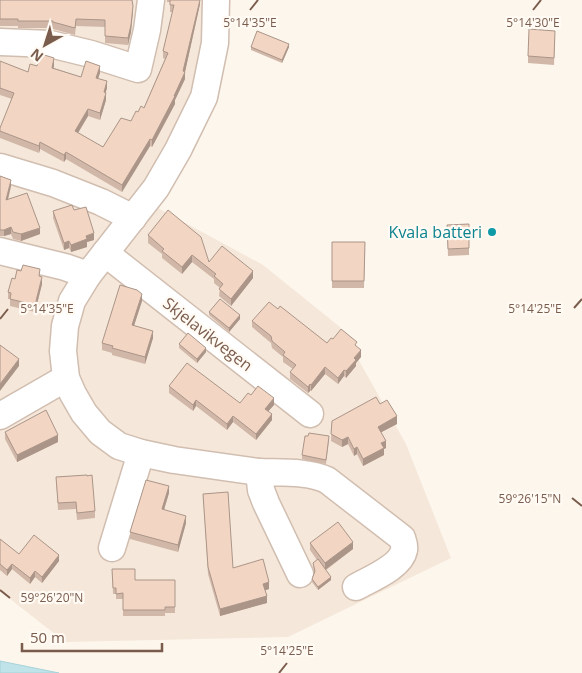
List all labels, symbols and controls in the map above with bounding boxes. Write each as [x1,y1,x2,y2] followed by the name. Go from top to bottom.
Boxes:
[223,14,277,31] text: 5°14'35"E
[506,14,560,31] text: 5°14'30"E
[20,20,70,70] north arrow
[26,45,47,66] text: N
[389,221,482,243] place label: Kvala batteri
[486,226,498,238] marker: Kvala batteri
[159,292,257,376] street label: Skjelavikvegen
[20,300,74,317] text: 5°14'35"E
[508,300,562,317] text: 5°14'25"E
[499,490,561,507] text: 59°26'15"N
[21,589,83,606] text: 59°26'20"N
[22,620,162,652] scale bar
[30,627,65,647] text: 50 m
[260,642,314,659] text: 5°14'25"E

